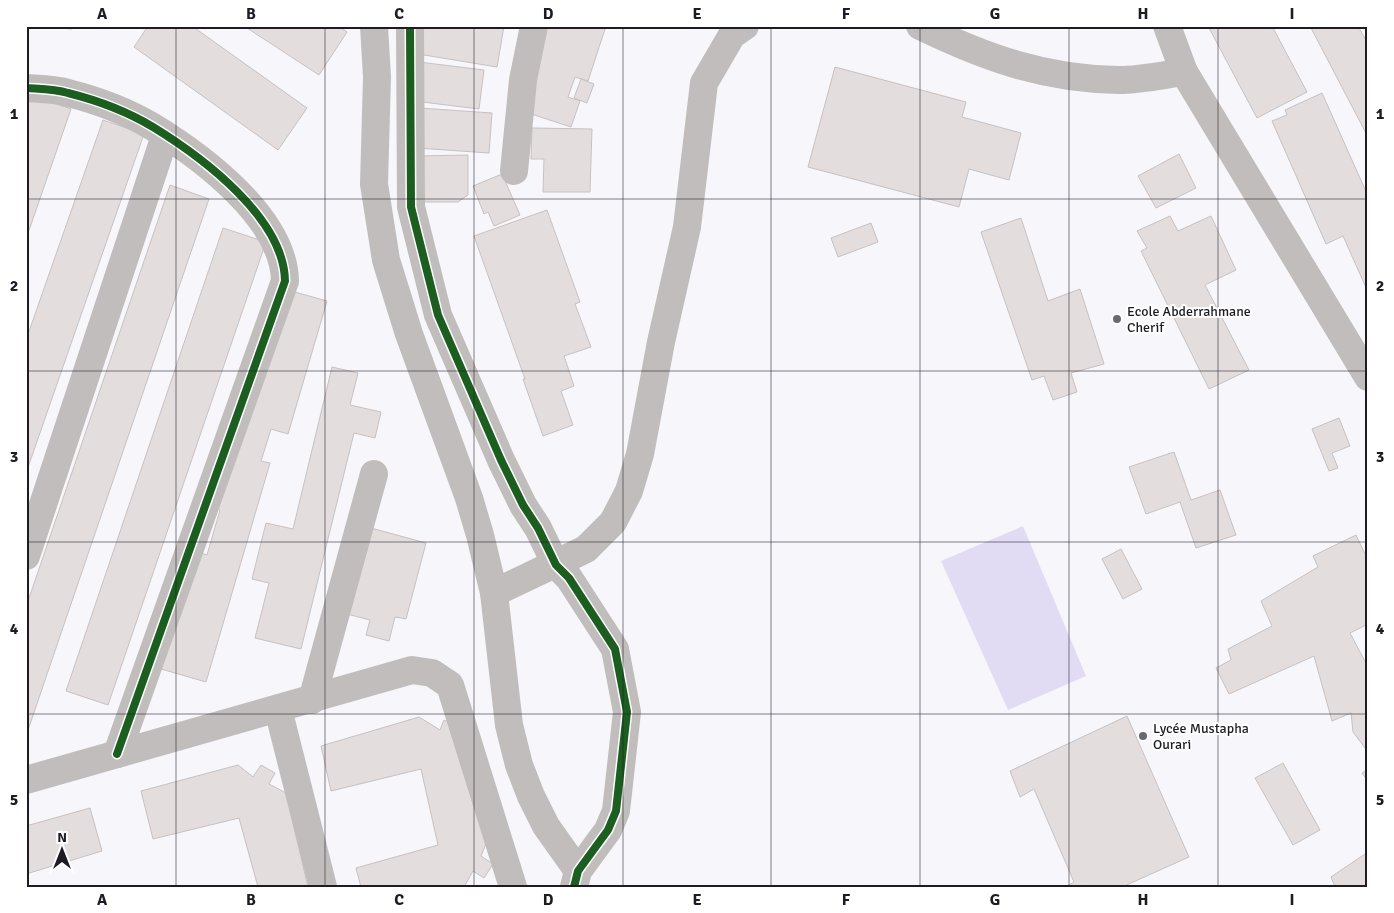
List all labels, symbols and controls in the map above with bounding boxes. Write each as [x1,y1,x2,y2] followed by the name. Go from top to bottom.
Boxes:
[97,4,108,24] text: A
[246,4,256,24] text: B
[394,4,404,24] text: C
[543,4,554,24] text: D
[692,4,702,24] text: E
[842,4,851,24] text: F
[990,4,1000,24] text: G
[1138,4,1148,24] text: H
[1289,4,1295,24] text: I
[10,104,19,124] text: 1
[1376,104,1385,124] text: 1
[10,276,18,296] text: 2
[1376,276,1384,296] text: 2
[1127,303,1251,336] place label: Ecole Abderrahmane Cherif
[1111,313,1123,325] marker: Ecole Abderrahmane Cherif
[10,447,18,467] text: 3
[1376,447,1384,467] text: 3
[10,619,19,639] text: 4
[1376,619,1385,639] text: 4
[1153,720,1249,753] place label: Lycée Mustapha Ourari
[1137,730,1149,742] marker: Lycée Mustapha Ourari
[10,790,18,810] text: 5
[1376,790,1384,810] text: 5
[38,826,88,876] north arrow
[57,829,67,846] text: N
[97,890,108,910] text: A
[246,890,256,910] text: B
[394,890,404,910] text: C
[543,890,554,910] text: D
[692,890,702,910] text: E
[842,890,851,910] text: F
[990,890,1000,910] text: G
[1138,890,1148,910] text: H
[1289,890,1295,910] text: I

